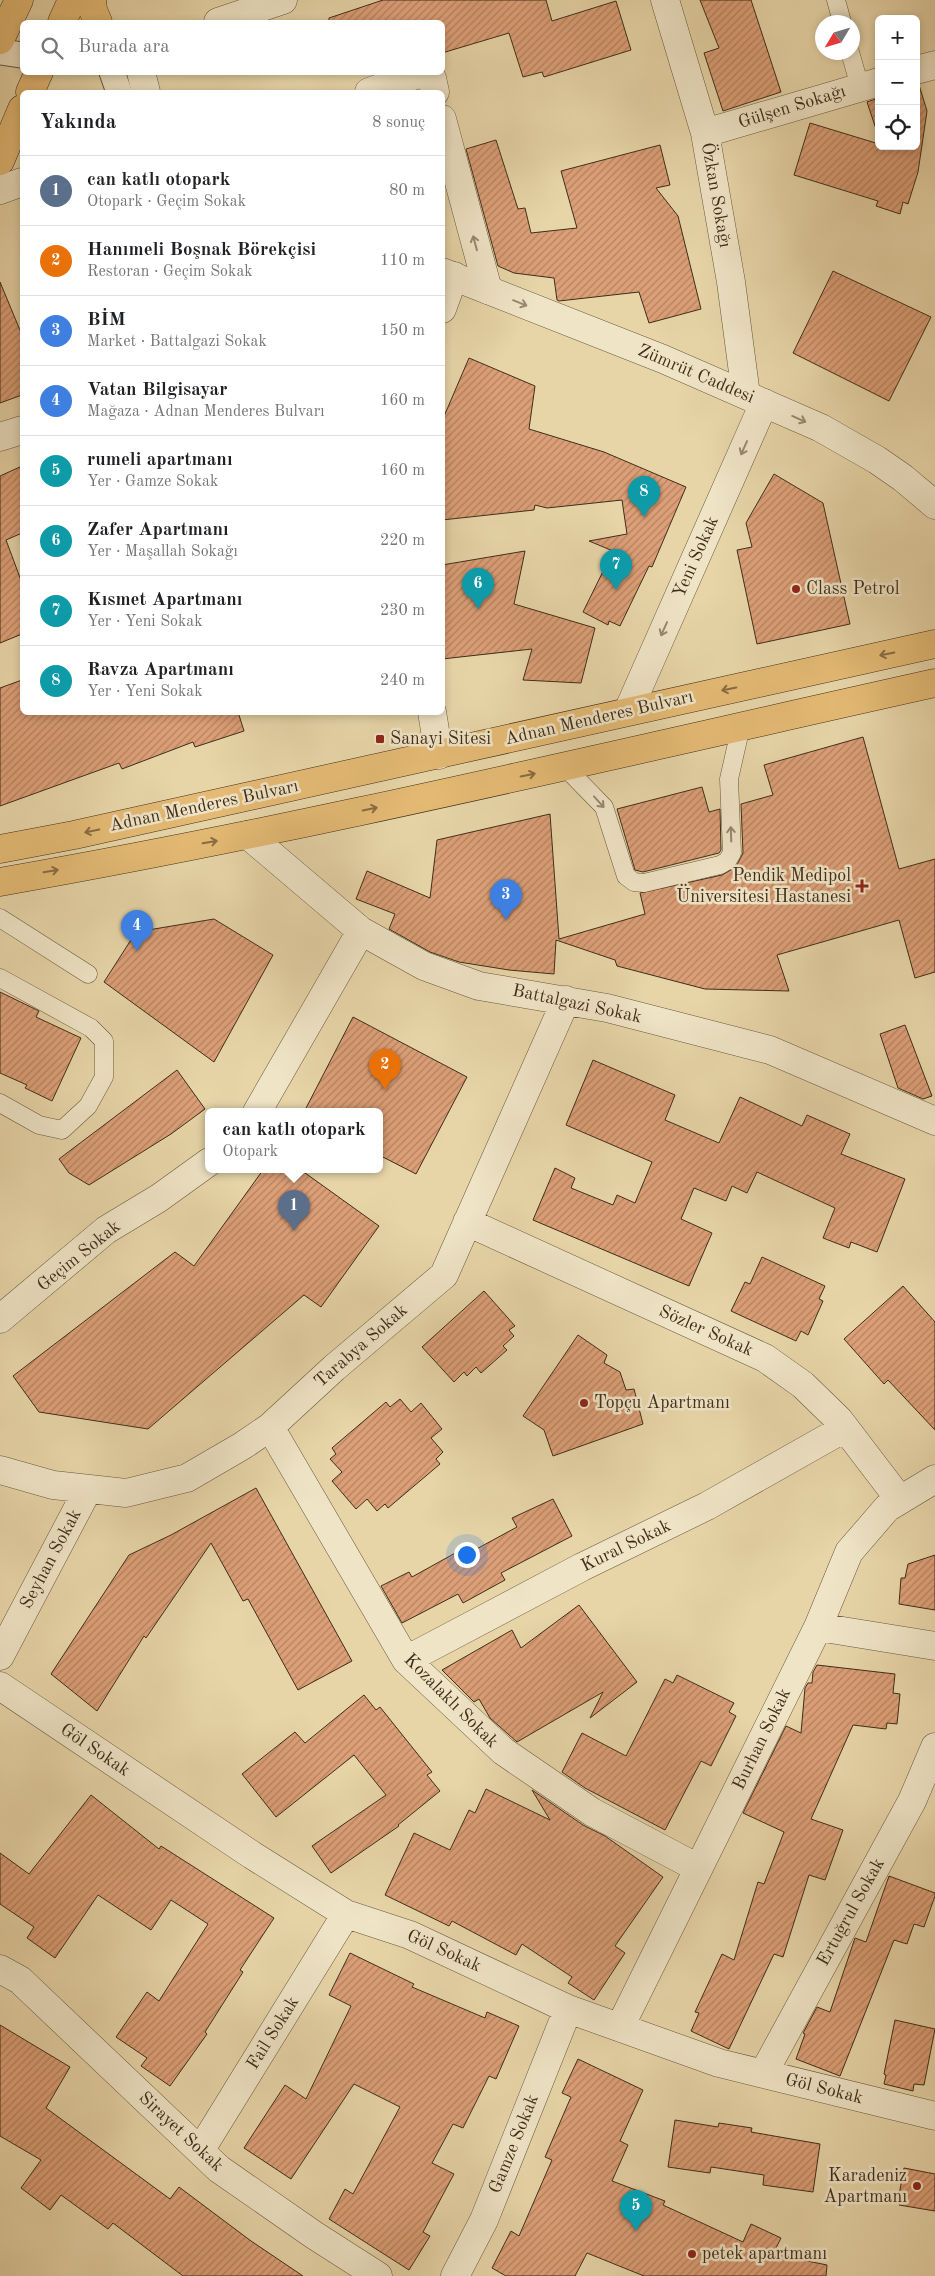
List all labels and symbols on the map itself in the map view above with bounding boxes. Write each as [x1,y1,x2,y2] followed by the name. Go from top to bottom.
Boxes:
[815,15,860,60] north arrow
[736,82,848,132] street label: Gülşen Sokağı
[698,140,738,249] street label: Özkan Sokağı
[470,235,479,251] one-way arrow
[512,298,527,308] one-way arrow
[635,341,757,407] street label: Zümrüt Caddesi
[791,414,806,424] one-way arrow
[739,440,749,455] one-way arrow
[628,476,660,517] pin: 8
[670,513,722,601] street label: Yeni Sokak
[600,549,632,590] pin: 7
[462,568,494,609] pin: 6
[806,580,900,598] place label: Class Petrol
[790,583,802,595] marker: Class Petrol
[659,621,669,636] one-way arrow
[880,650,896,659] one-way arrow
[721,685,737,694] one-way arrow
[503,688,695,748] street label: Adnan Menderes Bulvarı
[390,730,491,748] place label: Sanayi Sitesi
[374,733,386,745] marker: Sanayi Sitesi
[520,770,536,779] one-way arrow
[108,777,300,835] street label: Adnan Menderes Bulvarı
[593,796,605,809] one-way arrow
[361,804,377,813] one-way arrow
[726,826,736,842] one-way arrow
[84,827,100,836] one-way arrow
[202,837,218,847] one-way arrow
[42,866,58,876] one-way arrow
[676,867,851,906] place label: Pendik Medipol Üniversitesi Hastanesi
[490,879,522,920] pin: 3
[855,879,869,893] marker: Pendik Medipol Üniversitesi Hastanesi
[121,910,153,951] pin: 4
[511,981,643,1027] street label: Battalgazi Sokak
[369,1049,401,1090] pin: 2
[278,1190,310,1231] pin: 1
[34,1217,124,1295] street label: Geçim Sokak
[311,1301,411,1391] street label: Tarabya Sokak
[656,1302,756,1360] street label: Sözler Sokak
[594,1394,730,1412] place label: Topçu Apartmanı
[578,1397,590,1409] marker: Topçu Apartmanı
[17,1506,85,1612] street label: Seyhan Sokak
[578,1517,674,1575] street label: Kural Sokak
[454,1542,480,1568] your location
[400,1650,502,1752] street label: Kozalaklı Sokak
[730,1685,794,1793] street label: Burhan Sokak
[57,1720,133,1780] street label: Göl Sokak
[814,1855,888,1969] street label: Ertuğrul Sokak
[404,1927,484,1975] street label: Göl Sokak
[244,1993,302,2073] street label: Fail Sokak
[783,2071,865,2107] street label: Göl Sokak
[135,2089,227,2175] street label: Sirayet Sokak
[486,2092,542,2196] street label: Gamze Sokak
[824,2167,907,2206] place label: Karadeniz Apartmanı
[911,2180,923,2192] marker: Karadeniz Apartmanı
[620,2190,652,2231] pin: 5
[702,2245,827,2263] place label: petek apartmanı
[686,2248,698,2260] marker: petek apartmanı

